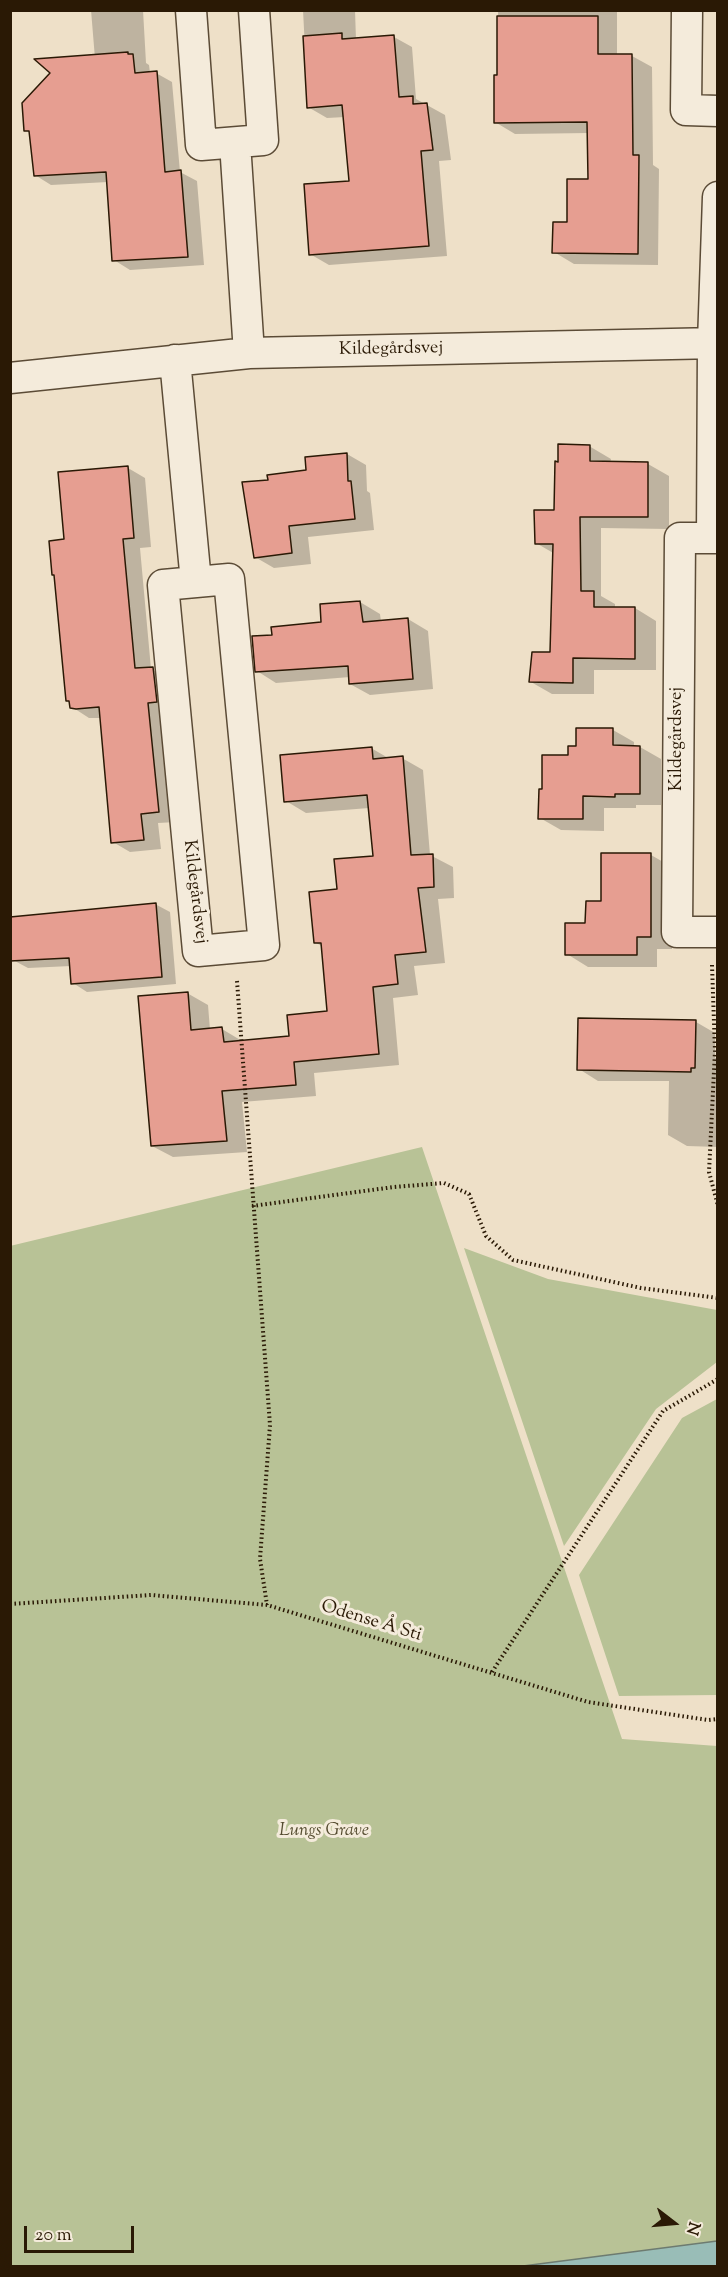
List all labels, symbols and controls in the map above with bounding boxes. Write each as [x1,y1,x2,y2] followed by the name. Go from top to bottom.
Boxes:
[339,338,443,362] street label: Kildegårdsvej
[667,687,689,791] street label: Kildegårdsvej
[177,839,211,945] street label: Kildegårdsvej
[318,1596,424,1648] street label: Odense Å Sti
[279,1821,369,1843] park label: Lungs Grave
[644,2193,704,2253] north arrow
[27,2214,136,2252] scale bar
[679,2219,705,2237] text: N
[35,2223,72,2249] text: 20 m

